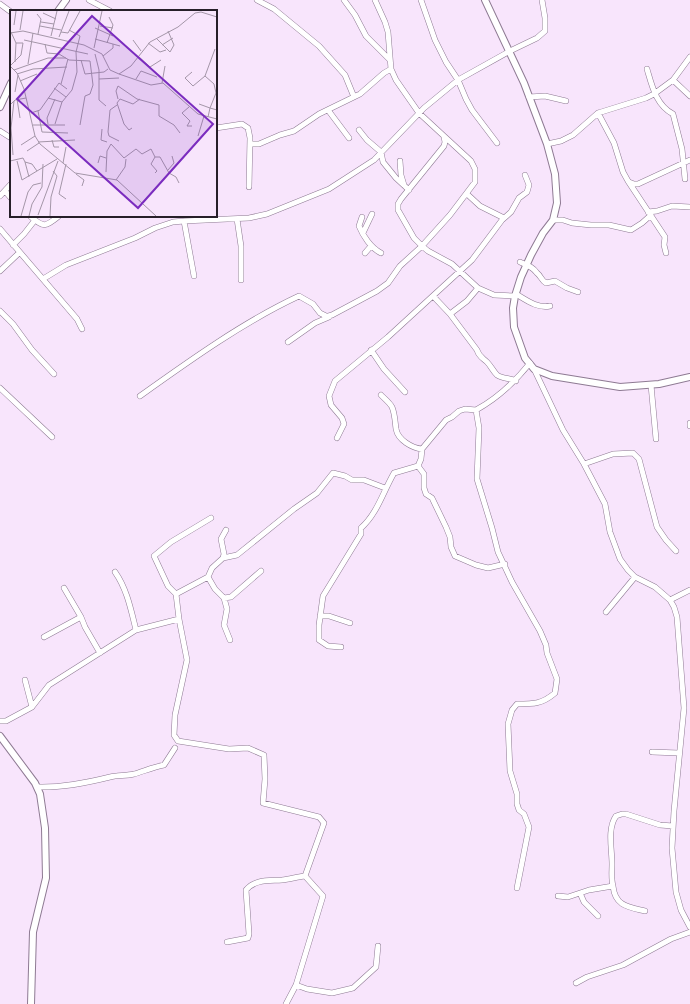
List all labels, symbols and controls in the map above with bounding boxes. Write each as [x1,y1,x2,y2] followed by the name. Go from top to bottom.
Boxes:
[10,10,217,217] inset map

